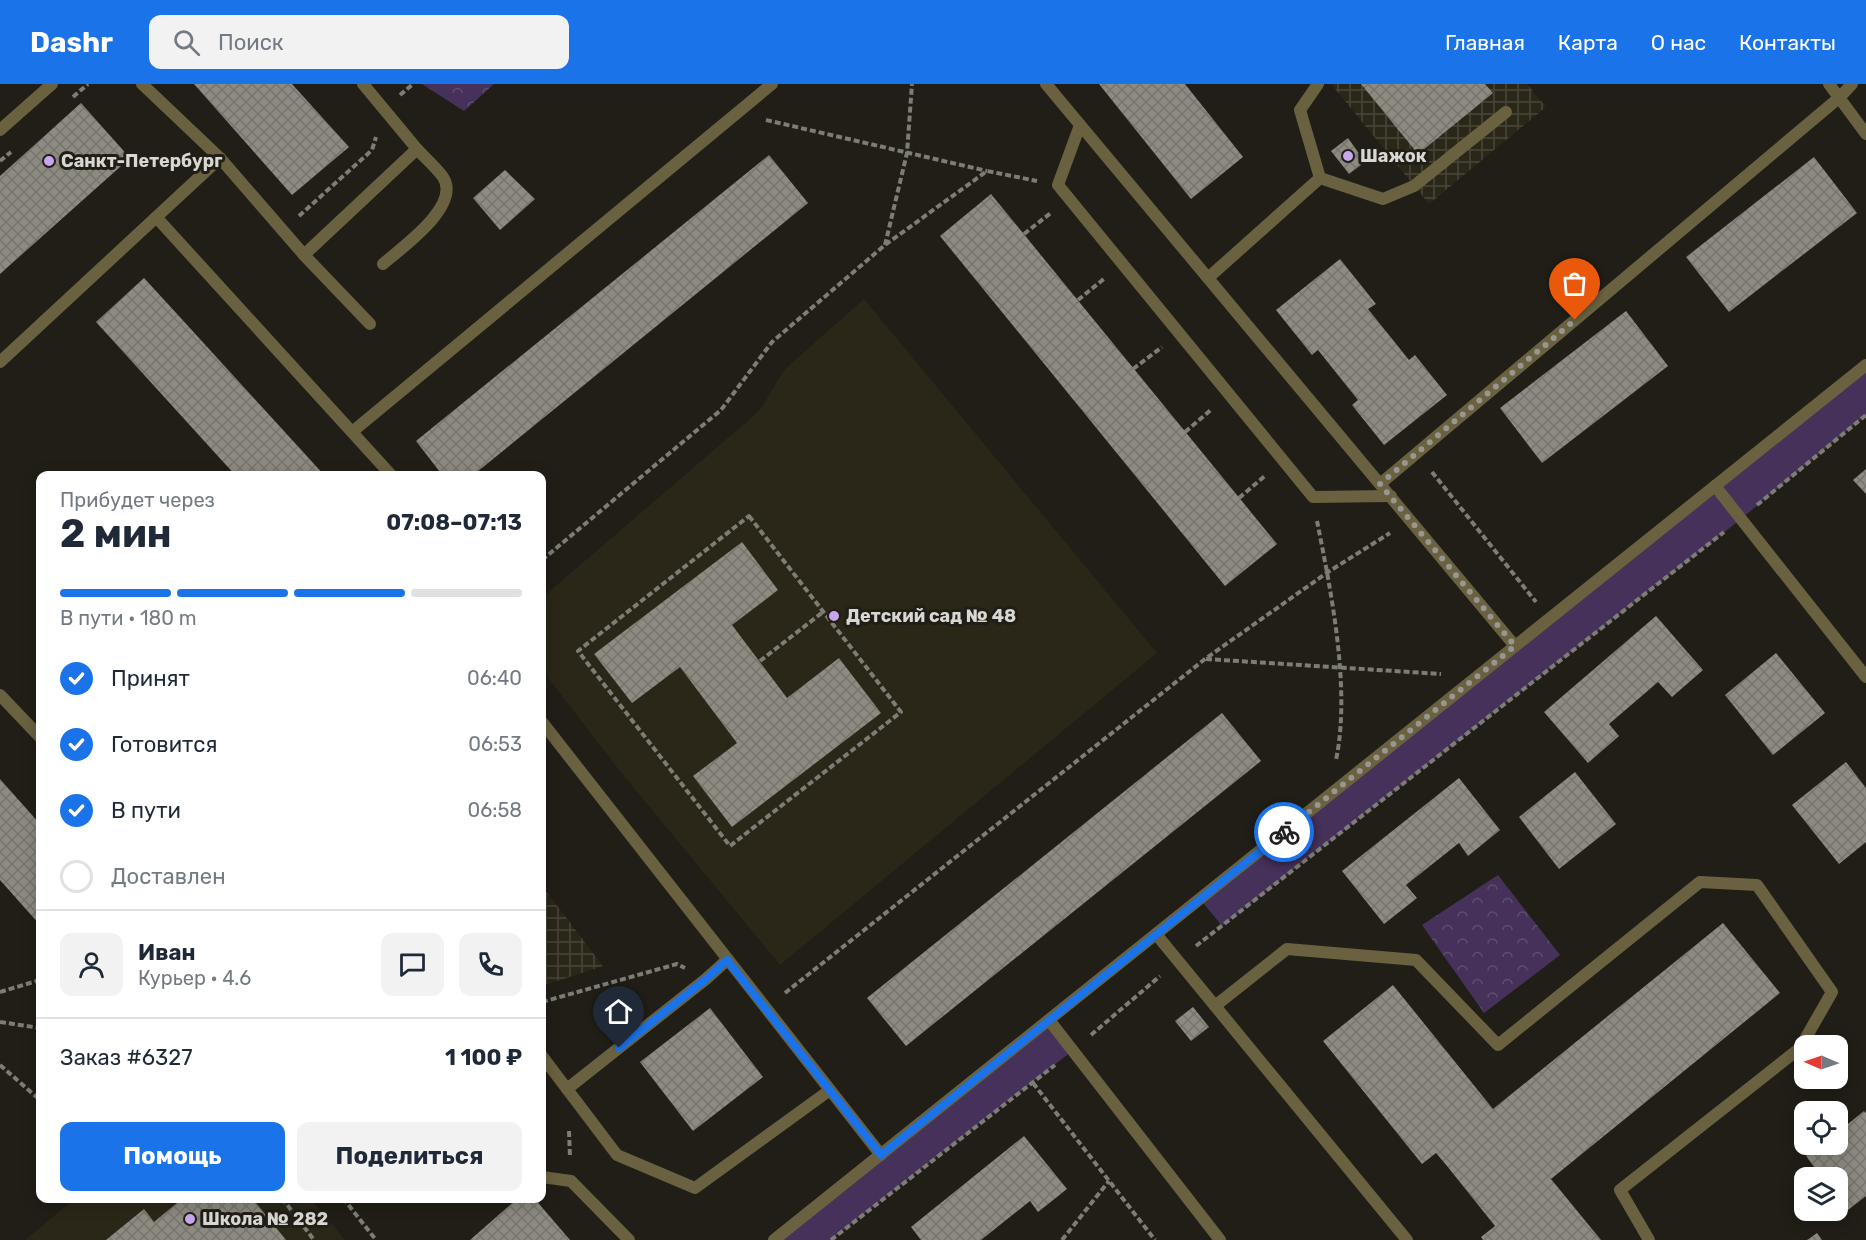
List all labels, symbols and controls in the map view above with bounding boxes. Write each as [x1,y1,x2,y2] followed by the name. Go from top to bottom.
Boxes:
[149,15,569,69] search box
[30,26,113,59] text: Dashr
[170,26,203,59] icon: search
[218,29,284,56] text: Поиск
[1445,30,1525,55] text: Главная
[1558,30,1618,55] text: Карта
[1651,30,1706,55] text: О нас
[1739,30,1836,55] text: Контакты
[1360,145,1427,167] place label: Шажок
[1341,149,1355,163] marker: Шажок
[61,150,222,172] place label: Санкт-Петербург
[42,154,56,168] marker: Санкт-Петербург
[1549,258,1600,320] pin
[1558,267,1591,300] icon: bag
[60,488,215,512] text: Прибудет через
[386,509,522,536] text: 07:08–07:13
[60,511,172,557] text: 2 мин
[846,605,1016,627] place label: Детский сад № 48
[60,606,197,630] text: В пути · 180 m
[827,609,841,623] marker: Детский сад № 48
[60,662,93,695] icon: check
[111,665,190,692] text: Принят
[467,666,522,690] text: 06:40
[60,728,93,761] icon: check
[111,731,217,758] text: Готовится
[468,732,522,756] text: 06:53
[60,794,93,827] icon: check
[111,797,181,824] text: В пути
[468,798,522,822] text: 06:58
[1254,802,1314,862] courier
[1268,816,1301,849] icon: bike
[111,863,226,890] text: Доставлен
[60,933,123,996] button: person
[381,933,444,996] button: chat
[459,933,522,996] button: phone
[138,939,196,966] text: Иван
[138,966,251,990] text: Курьер · 4.6
[593,986,644,1048] pin
[602,995,635,1028] icon: home
[1794,1035,1848,1089] north arrow
[1794,1035,1848,1221] map controls
[60,1044,192,1071] text: Заказ #6327
[445,1044,522,1071] text: 1 100 ₽
[1794,1101,1848,1155] button: locate
[60,1122,285,1191] button: Помощь
[297,1122,522,1191] button: Поделиться
[1794,1167,1848,1221] button: layers
[202,1208,328,1230] place label: Школа № 282
[183,1212,197,1226] marker: Школа № 282

